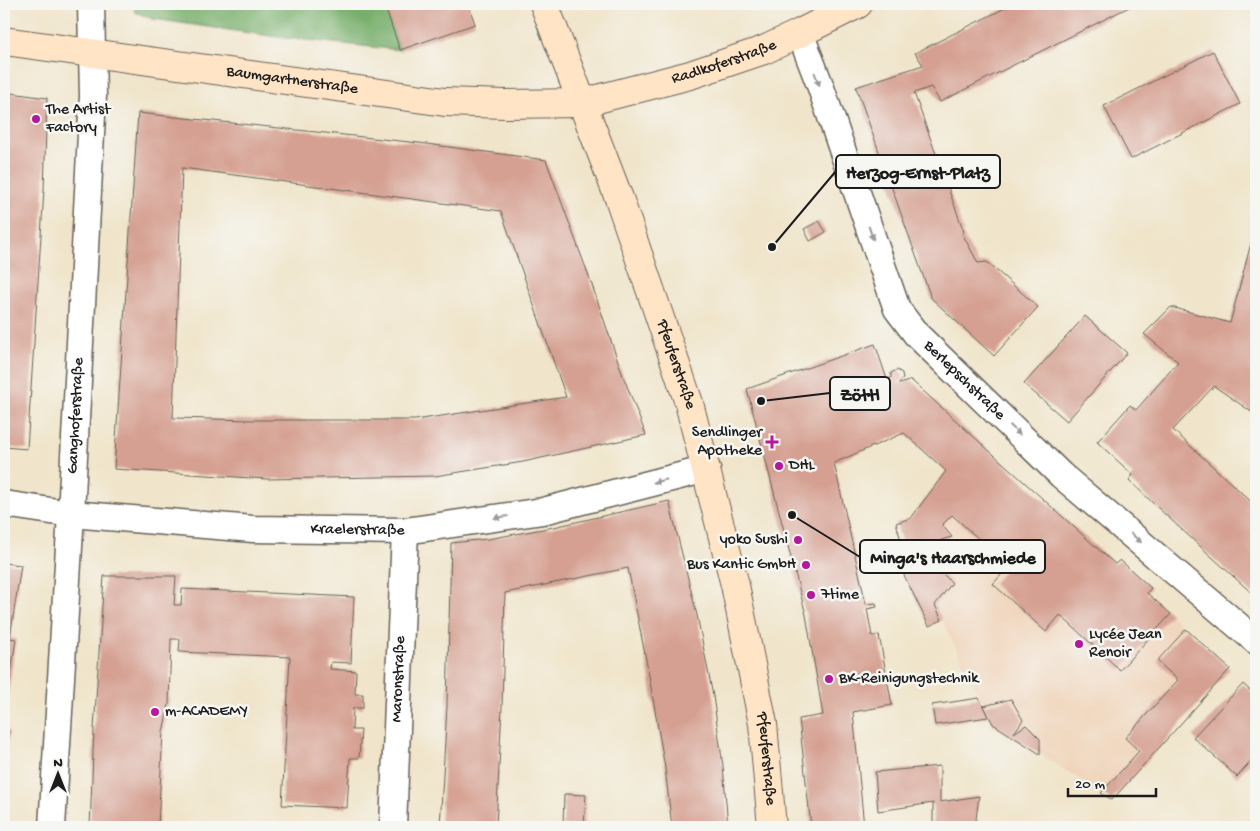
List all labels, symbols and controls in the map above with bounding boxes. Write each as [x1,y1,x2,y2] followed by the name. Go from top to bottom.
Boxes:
[670,36,780,89] street label: Radlkoferstraße
[224,62,360,99] street label: Baumgartnerstraße
[813,72,821,87] one-way arrow
[45,101,112,138] place label: The Artist Factory
[30,113,42,125] marker: The Artist Factory
[836,155,1000,188] callout: Herzog-Ernst-Platz
[846,164,991,185] text: Herzog-Ernst-Platz
[868,225,875,240] one-way arrow
[651,316,700,412] street label: Pfeuferstraße
[918,336,1009,425] street label: Berlepschstraße
[64,356,89,474] street label: Ganghoferstraße
[830,377,890,410] callout: Zöttl
[840,386,880,407] text: Zöttl
[692,424,763,461] place label: Sendlinger Apotheke
[1009,424,1021,436] one-way arrow
[766,436,778,448] marker: Sendlinger Apotheke
[788,457,816,476] place label: DHL
[773,460,785,472] marker: DHL
[652,478,667,486] one-way arrow
[493,513,509,521] one-way arrow
[310,520,406,541] street label: Kraelerstraße
[720,531,788,550] place label: yoko Sushi
[1129,533,1142,544] one-way arrow
[792,534,804,546] marker: yoko Sushi
[860,540,1045,573] callout: Minga's Haarschmiede
[870,549,1036,570] text: Minga's Haarschmiede
[686,556,797,575] place label: Bus Kantic GmbH
[800,559,812,571] marker: Bus Kantic GmbH
[820,586,860,605] place label: 7time
[805,589,817,601] marker: 7time
[1089,626,1162,663] place label: Lycée Jean Renoir
[388,635,410,723] street label: Maronstraße
[1073,638,1085,650] marker: Lycée Jean Renoir
[838,670,980,689] place label: BK-Reinigungstechnik
[823,673,835,685] marker: BK-Reinigungstechnik
[165,703,248,722] place label: m-ACADEMY
[149,706,161,718] marker: m-ACADEMY
[751,710,780,807] street label: Pfeuferstraße
[32,748,82,798] north arrow
[53,755,63,772] text: N
[1068,766,1155,798] scale bar
[1075,776,1105,794] text: 20 m

